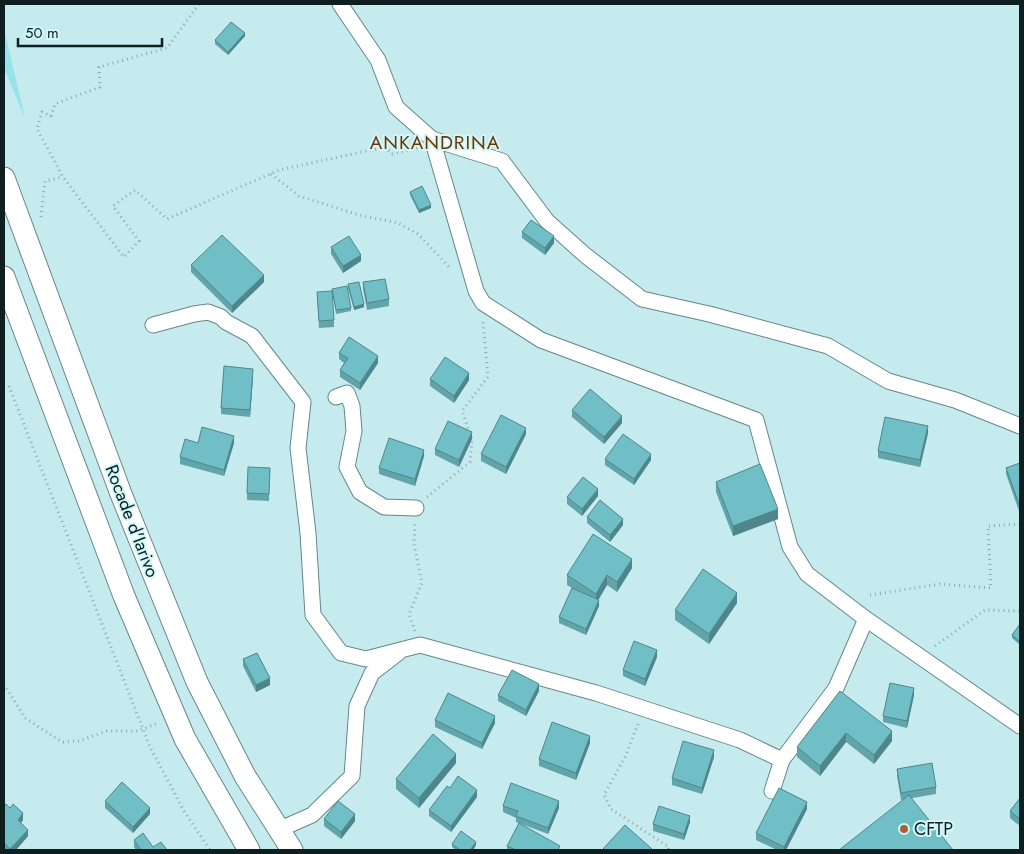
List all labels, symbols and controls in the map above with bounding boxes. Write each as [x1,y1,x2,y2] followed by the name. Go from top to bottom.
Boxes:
[18,15,161,47] scale bar
[25,22,59,44] text: 50 m
[370,129,500,156] district label: ANKANDRINA
[99,461,166,581] street label: Rocade d'Iarivo
[914,816,953,842] place label: CFTP
[898,823,910,835] marker: CFTP

